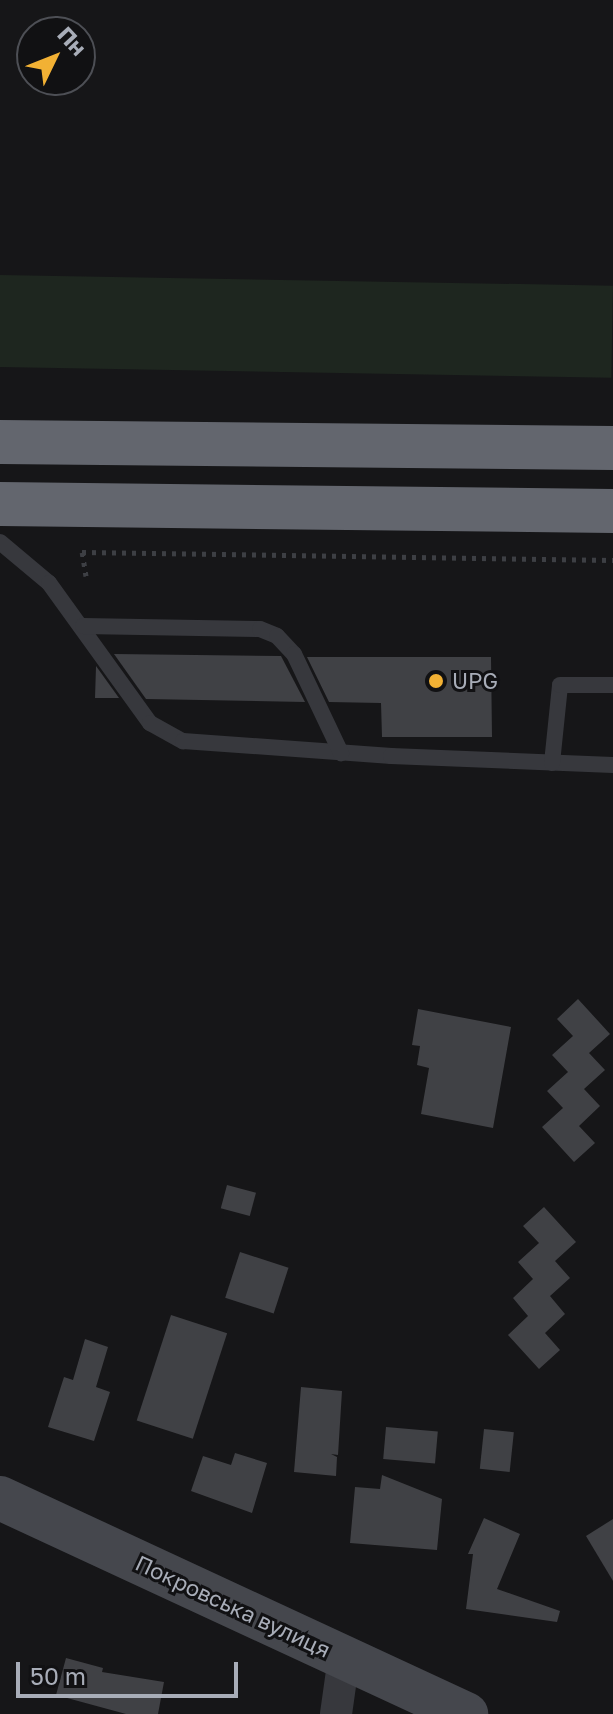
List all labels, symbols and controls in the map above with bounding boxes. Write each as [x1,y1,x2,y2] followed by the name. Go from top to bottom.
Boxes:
[16,16,96,96] north arrow
[52,21,93,61] text: Пн
[452,668,498,694] place label: UPG
[427,672,445,690] marker: UPG
[131,1549,335,1663] street label: Покровська вулиця
[20,1646,242,1696] scale bar
[30,1661,86,1690] text: 50 m

